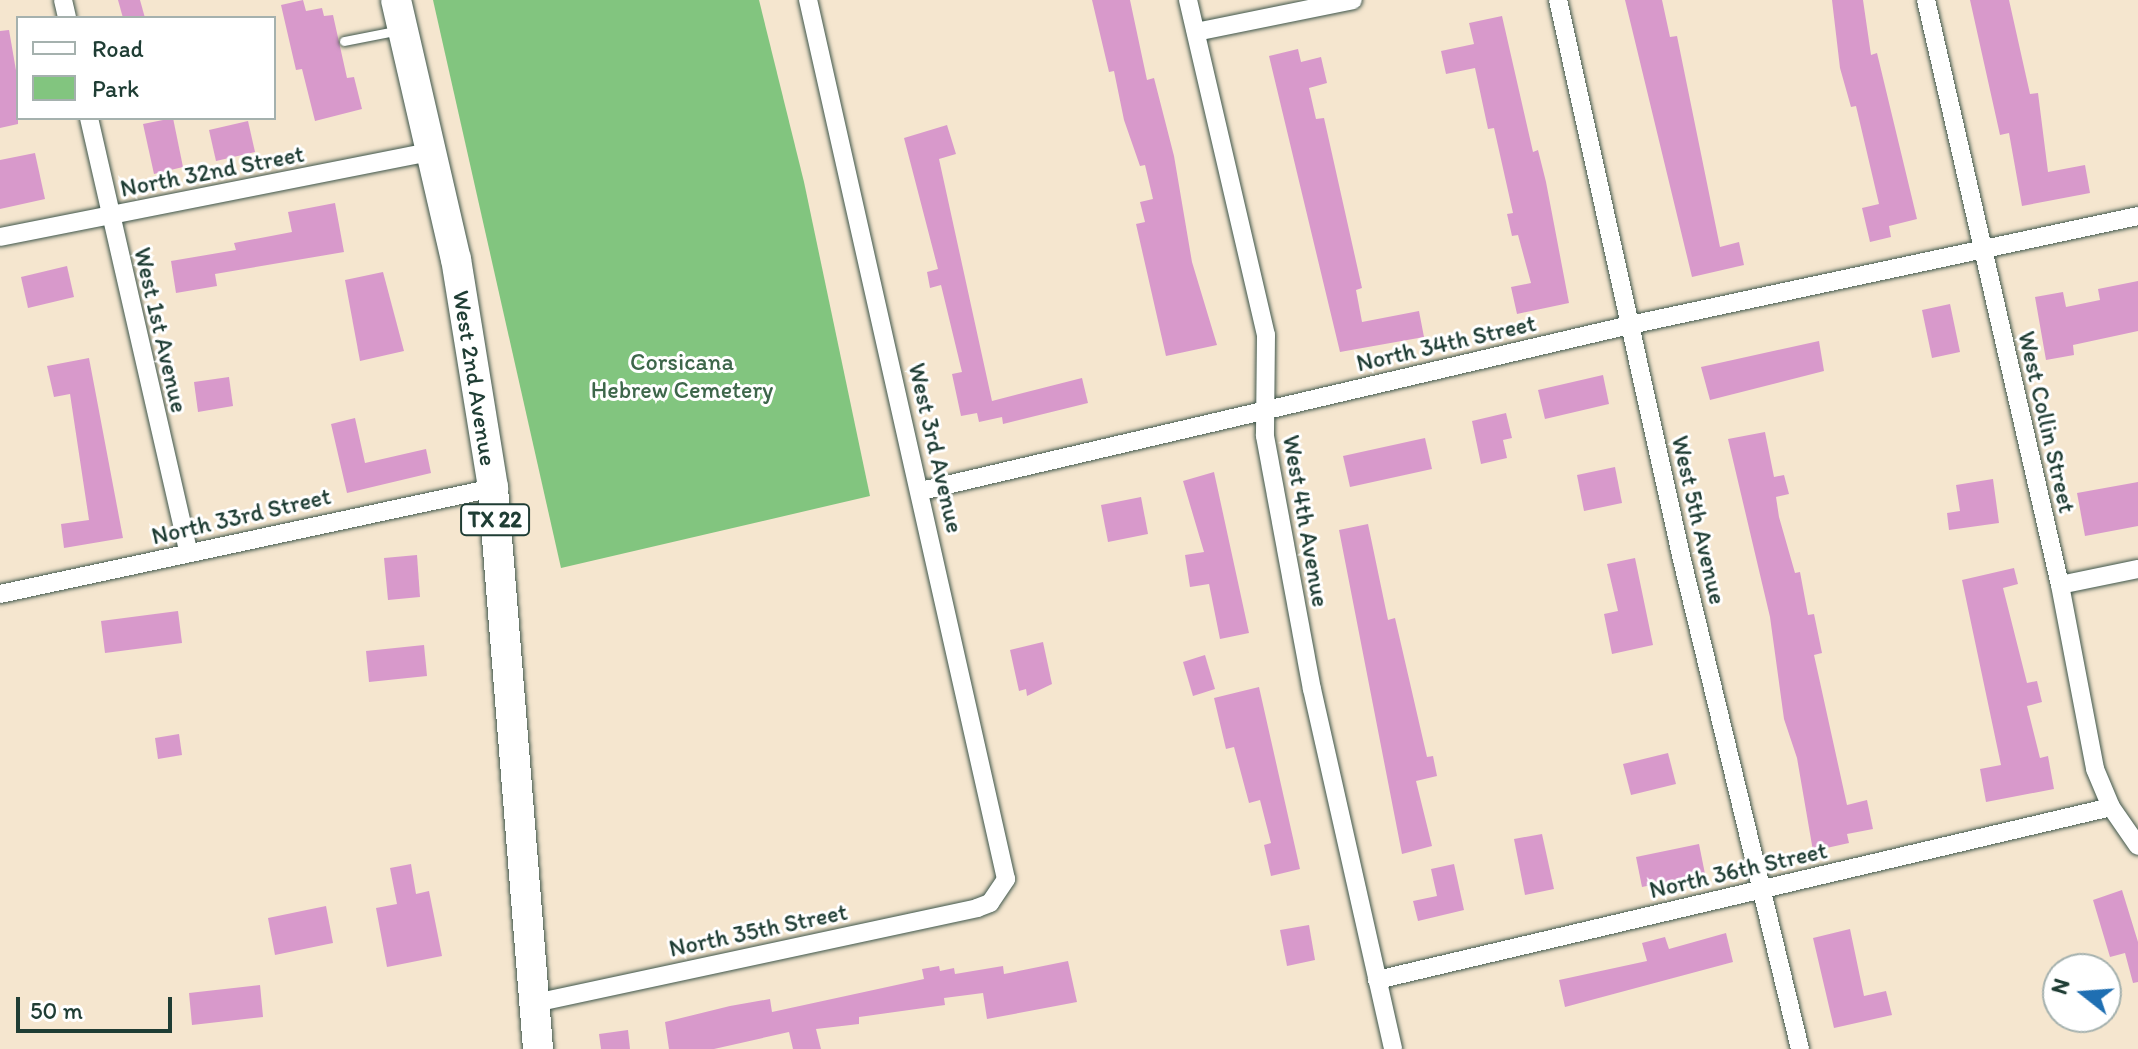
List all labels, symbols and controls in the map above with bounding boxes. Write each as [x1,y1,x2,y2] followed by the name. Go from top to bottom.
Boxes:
[16,16,276,120] legend
[92,34,144,63] text: Road
[92,74,139,103] text: Park
[118,139,306,203] street label: North 32nd Street
[128,245,194,415] street label: West 1st Avenue
[447,289,503,467] street label: West 2nd Avenue
[1354,308,1538,378] street label: North 34th Street
[2012,328,2082,516] street label: West Collin Street
[591,348,773,404] park label: Corsicana Hebrew Cemetery
[903,361,969,535] street label: West 3rd Avenue
[1277,434,1335,608] street label: West 4th Avenue
[1666,434,1732,606] street label: West 5th Avenue
[149,481,333,551] street label: North 33rd Street
[459,502,531,538] road number: TX 22
[1647,836,1829,904] street label: North 36th Street
[667,897,849,963] street label: North 35th Street
[2042,953,2122,1033] north arrow
[2045,975,2076,997] text: N
[20,981,176,1031] scale bar
[30,996,83,1025] text: 50 m

